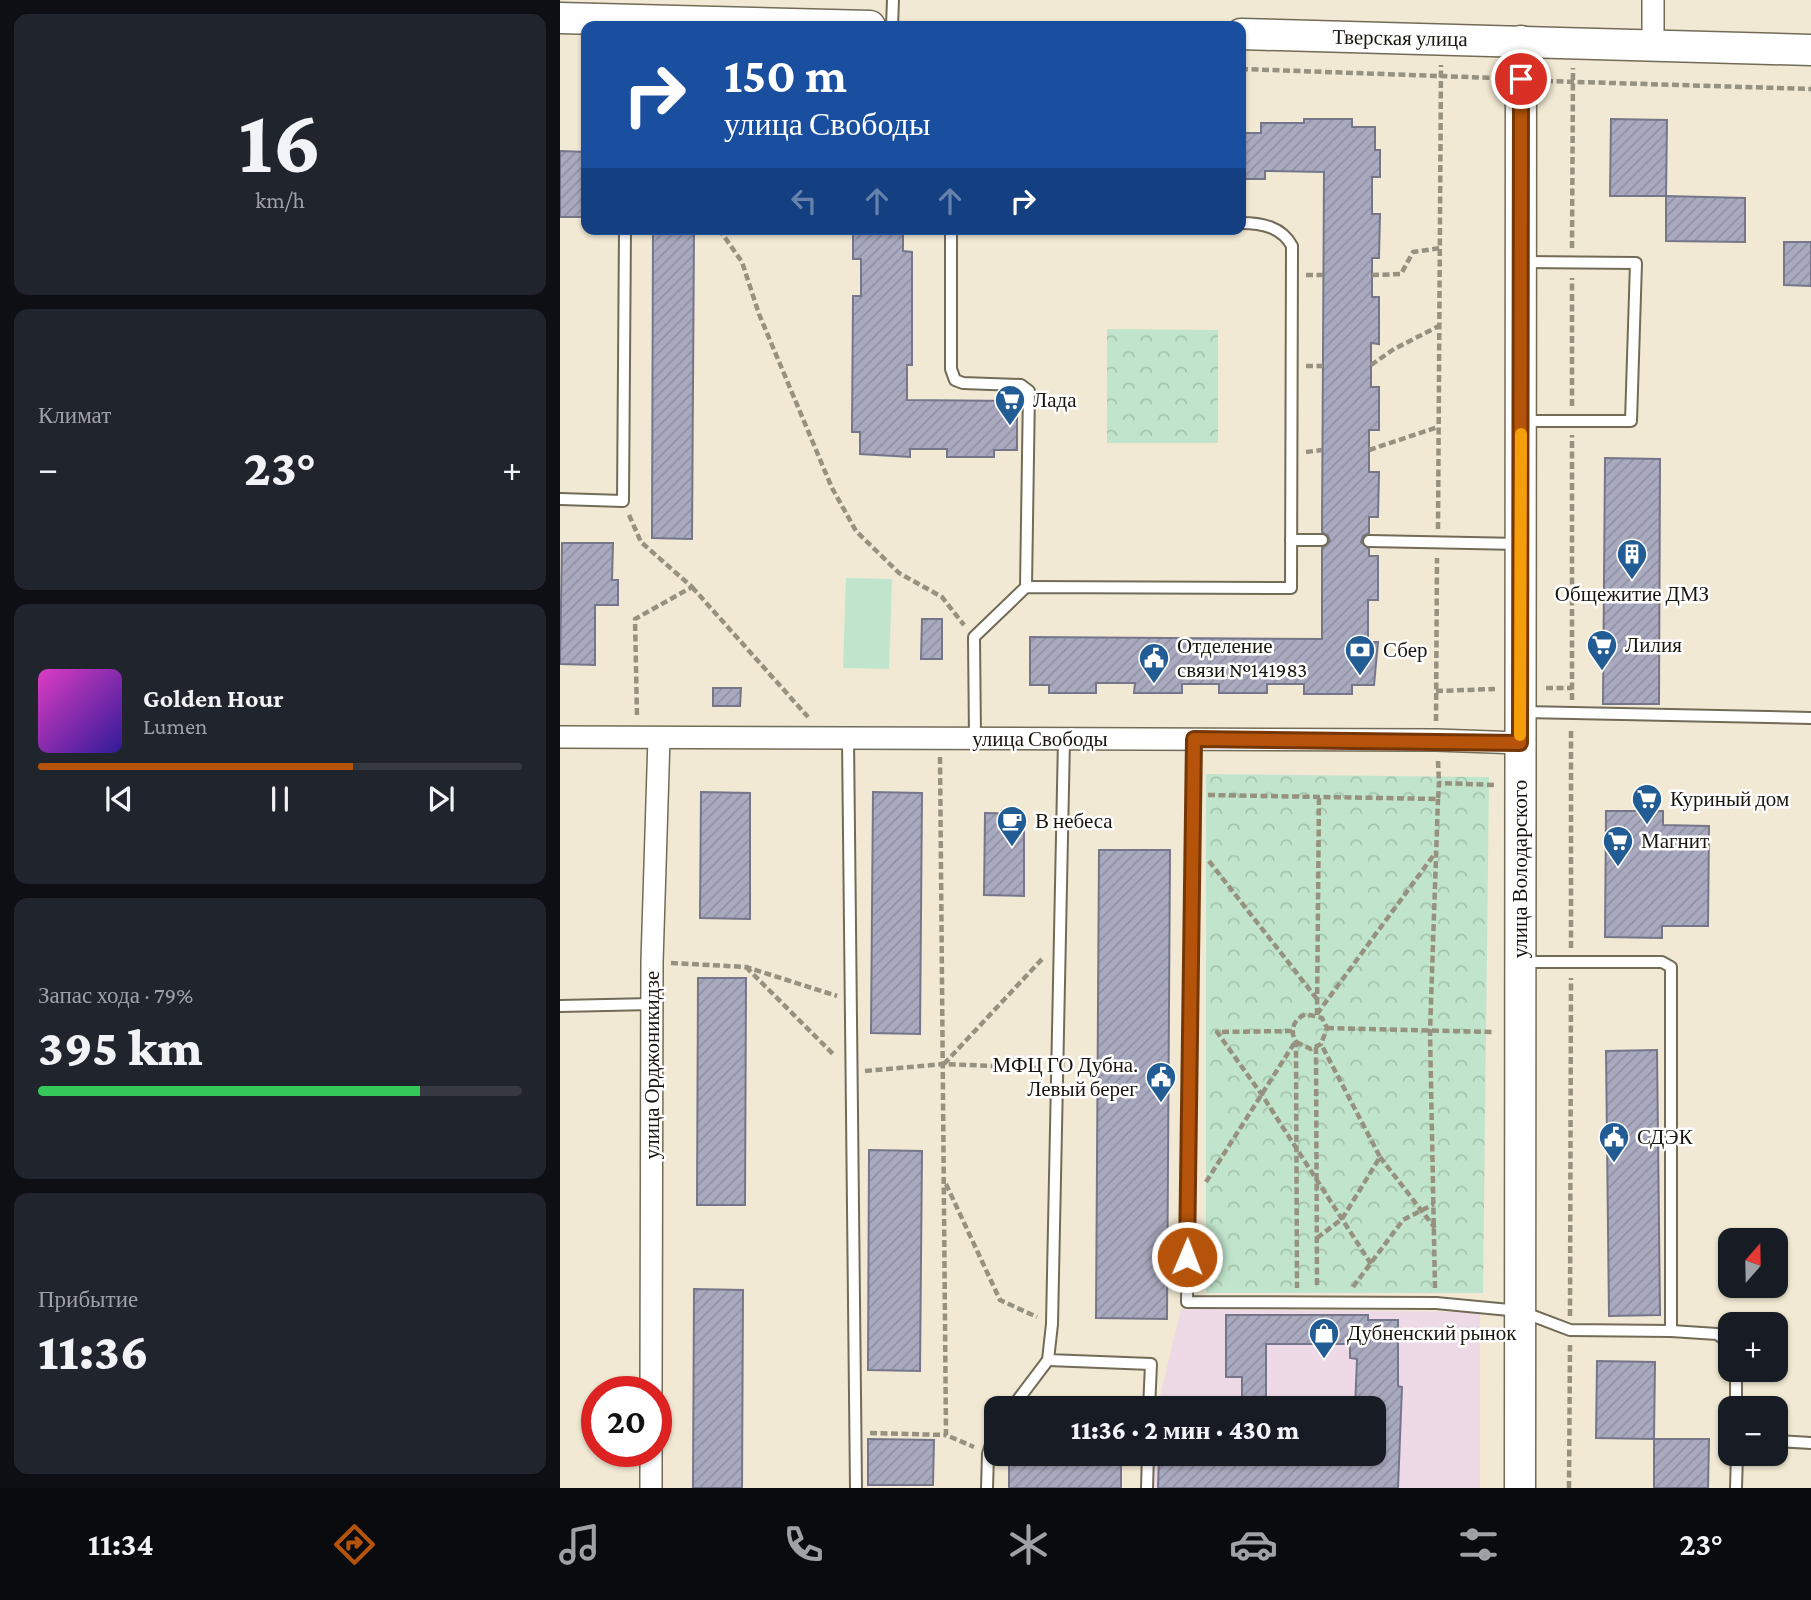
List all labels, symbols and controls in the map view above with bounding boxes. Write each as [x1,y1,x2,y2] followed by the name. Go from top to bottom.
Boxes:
[1332,25,1469,51] street label: Тверская улица
[724,48,847,103] text: 150 m
[609,49,700,140] icon: right
[1491,49,1551,109] pin
[1502,60,1540,98] icon: arrive
[238,90,322,192] text: 16
[724,106,930,142] text: улица Свободы
[785,182,823,220] icon: left
[858,182,896,220] icon: ahead
[931,182,969,220] icon: ahead
[1004,182,1042,220] icon: right
[255,187,305,213] text: km/h
[993,383,1027,427] supermarket icon: Лада
[1033,388,1077,412] place label: Лада
[38,402,111,428] text: Климат
[244,438,316,496] text: 23°
[38,447,58,489] text: −
[502,447,522,489] text: +
[1615,537,1649,581] building icon: Общежитие ДМЗ
[1555,582,1709,606] place label: Общежитие ДМЗ
[1585,628,1619,672] supermarket icon: Лилия
[1343,633,1377,677] bank icon: Сбер
[1625,633,1682,657] place label: Лилия
[1177,634,1307,682] place label: Отделение связи №141983
[1383,638,1428,662] place label: Сбер
[1137,641,1171,685] public building icon: Отделение связи №141983
[143,684,284,713] text: Golden Hour
[143,713,207,739] text: Lumen
[972,727,1108,751] street label: улица Свободы
[100,780,138,818] icon: previous
[261,780,299,818] icon: pause
[422,780,460,818] icon: next
[1508,780,1532,958] street label: улица Володарского
[1630,782,1664,826] supermarket icon: Куриный дом
[1670,787,1789,811] place label: Куриный дом
[995,804,1029,848] cafe icon: В небеса
[1035,809,1113,833] place label: В небеса
[1601,824,1635,868] supermarket icon: Магнит
[1641,829,1709,853] place label: Магнит
[640,971,664,1159] street label: улица Орджоникидзе
[38,982,193,1008] text: Запас хода · 79%
[38,1018,202,1076] text: 395 km
[993,1053,1138,1101] place label: МФЦ ГО Дубна. Левый берег
[1144,1060,1178,1104] public building icon: МФЦ ГО Дубна. Левый берег
[1597,1120,1631,1164] public building icon: СДЭК
[1637,1125,1694,1149] place label: СДЭК
[1150,1220,1224,1294] position arrow
[1718,1228,1788,1298] north arrow
[1718,1228,1788,1466] map controls
[38,1286,138,1312] text: Прибытие
[1718,1312,1788,1382] button: +
[1307,1316,1341,1360] shop icon: Дубненский рынок
[1347,1321,1517,1345] place label: Дубненский рынок
[38,1322,149,1380] text: 11:36
[581,1376,672,1467] speed limit sign: 20
[1718,1396,1788,1466] button: −
[1071,1416,1299,1445] text: 11:36 · 2 мин · 430 m
[330,1520,379,1569] icon: directions
[555,1520,604,1569] icon: music
[779,1520,828,1569] icon: phone
[1004,1520,1053,1569] icon: climate
[1229,1520,1278,1569] icon: car
[1454,1520,1503,1569] icon: filters
[88,1526,154,1562] text: 11:34
[1679,1526,1723,1562] text: 23°

